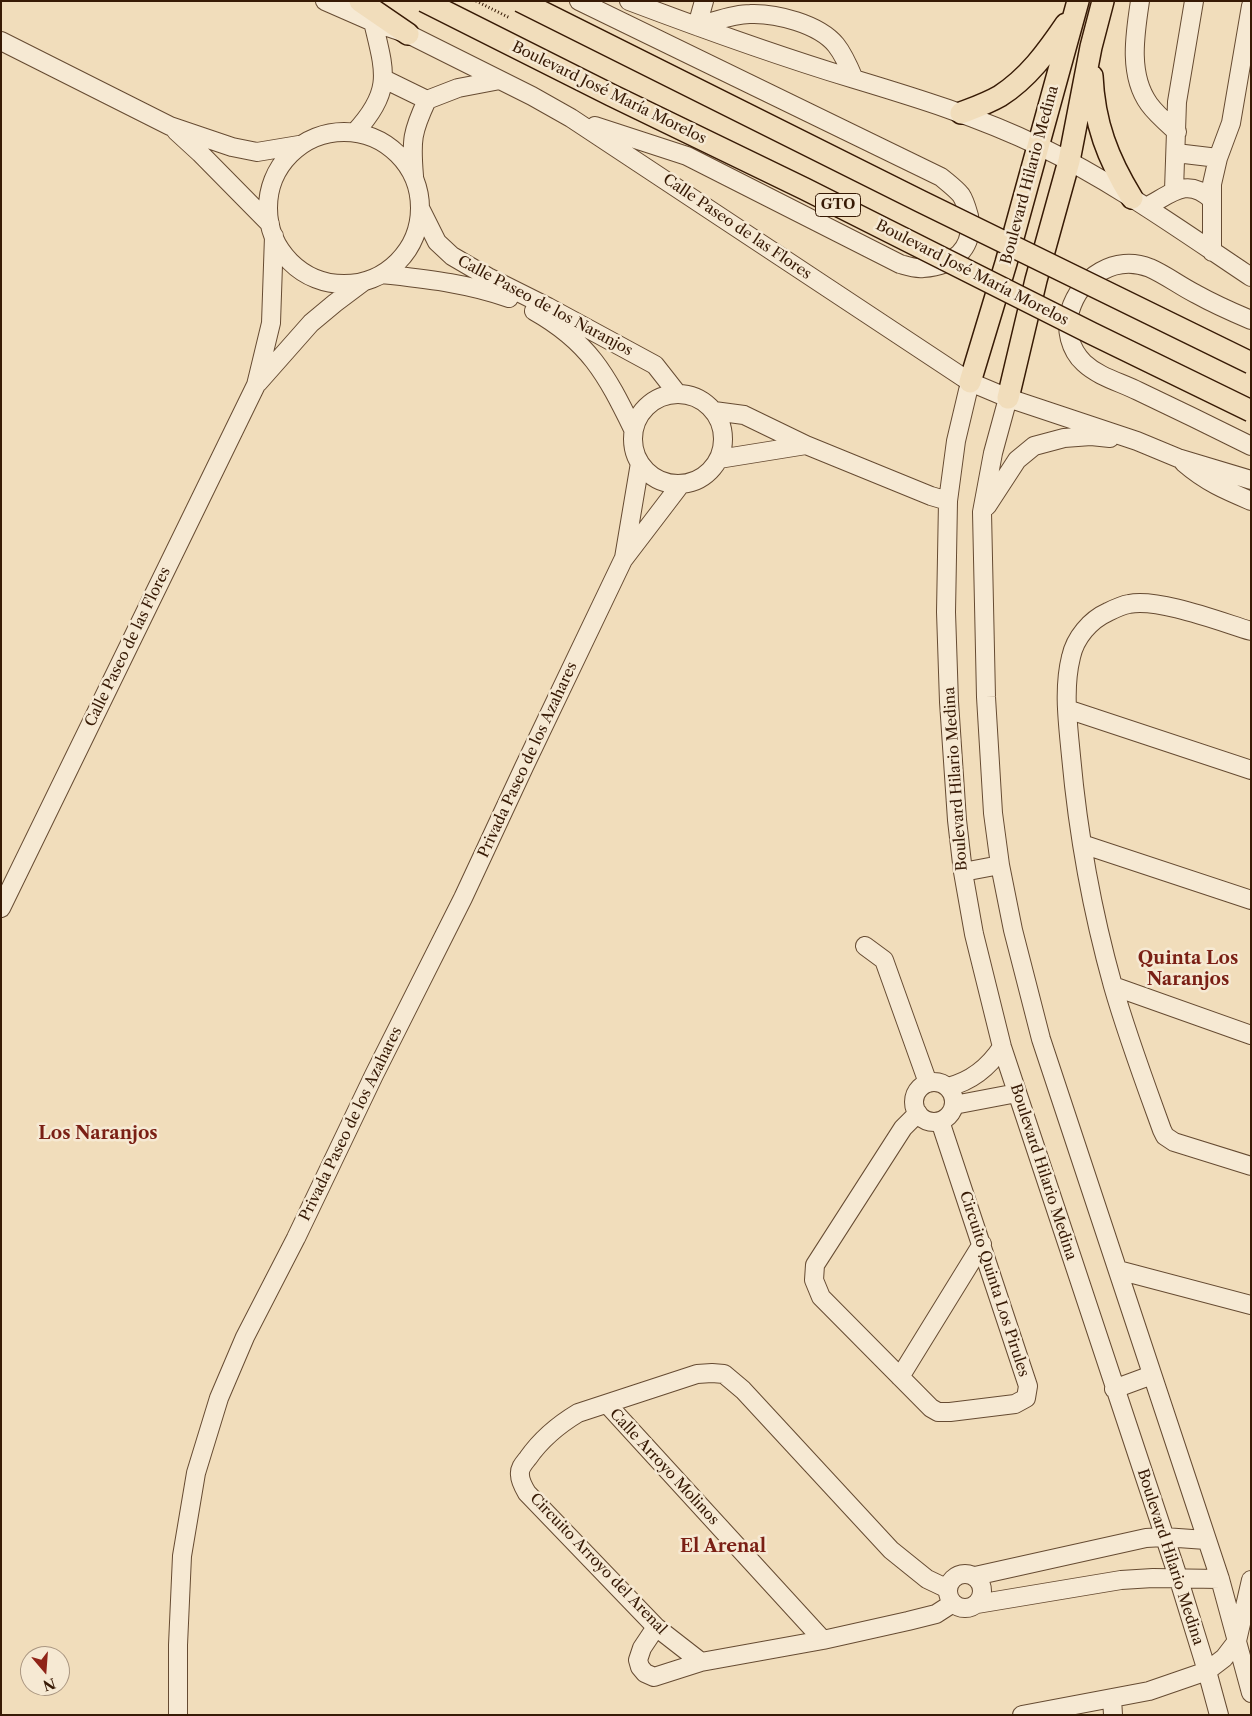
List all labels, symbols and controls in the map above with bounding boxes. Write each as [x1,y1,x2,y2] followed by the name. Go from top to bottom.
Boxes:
[509,38,709,148] street label: Boulevard José María Morelos
[997,84,1063,266] street label: Boulevard Hilario Medina
[659,171,815,283] street label: Calle Paseo de las Flores
[816,194,860,216] road number: GTO
[873,216,1071,330] street label: Boulevard José María Morelos
[454,252,636,360] street label: Calle Paseo de los Naranjos
[81,564,175,730] street label: Calle Paseo de las Flores
[475,659,581,861] street label: Privada Paseo de los Azahares
[941,686,971,872] street label: Boulevard Hilario Medina
[1138,948,1238,991] district label: Quinta Los Naranjos
[296,1024,406,1224] street label: Privada Paseo de los Azahares
[1006,1082,1080,1262] street label: Boulevard Hilario Medina
[38,1123,158,1145] district label: Los Naranjos
[955,1189,1033,1379] street label: Circuito Quinta Los Pirules
[605,1405,723,1529] street label: Calle Arroyo Molinos
[1133,1467,1207,1647] street label: Boulevard Hilario Medina
[526,1490,670,1638] street label: Circuito Arroyo del Arenal
[680,1536,766,1558] district label: El Arenal
[20,1646,70,1696] north arrow
[41,1674,58,1695] text: N

